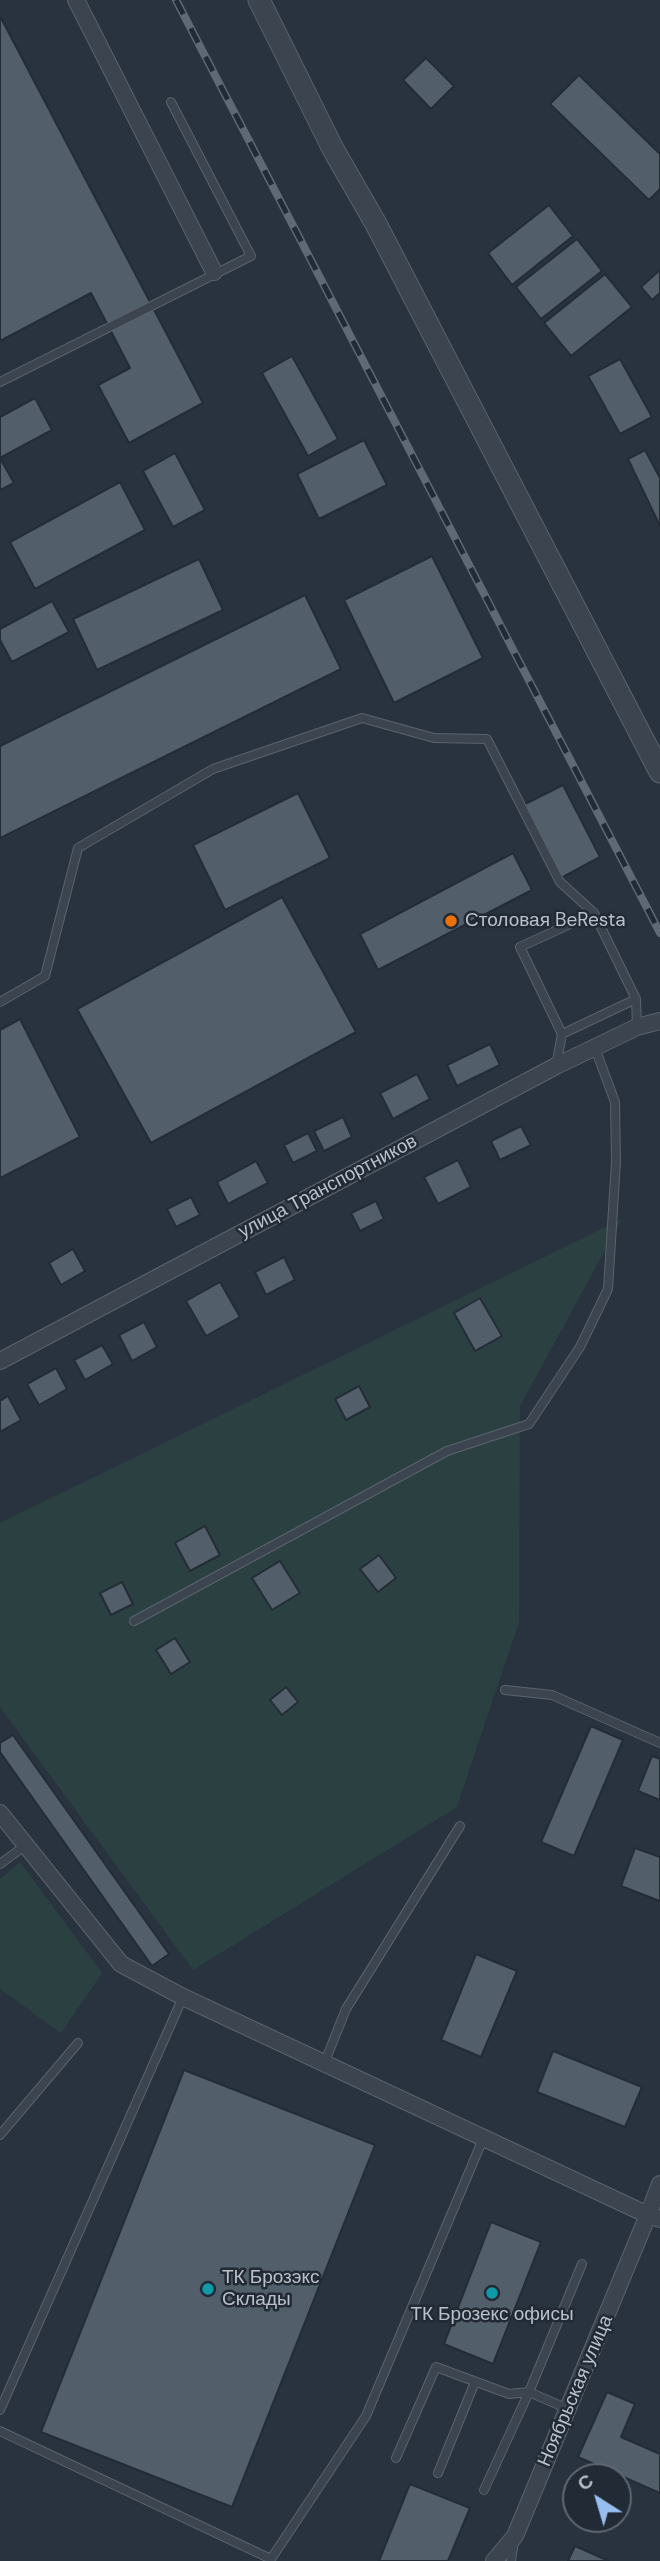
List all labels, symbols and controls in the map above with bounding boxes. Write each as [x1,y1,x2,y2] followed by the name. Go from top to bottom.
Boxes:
[465,910,626,932] place label: Столовая BeResta
[443,913,459,929] marker: Столовая BeResta
[235,1130,421,1244] street label: улица Транспортников
[222,2267,320,2311] place label: ТК Брозэкс Склады
[200,2281,216,2297] marker: ТК Брозэкс Склады
[484,2285,500,2301] marker: ТК Брозекс офисы
[410,2304,574,2326] place label: ТК Брозекс офисы
[534,2312,618,2470] street label: Ноябрьская улица
[562,2463,632,2533] north arrow
[572,2468,598,2497] text: С

